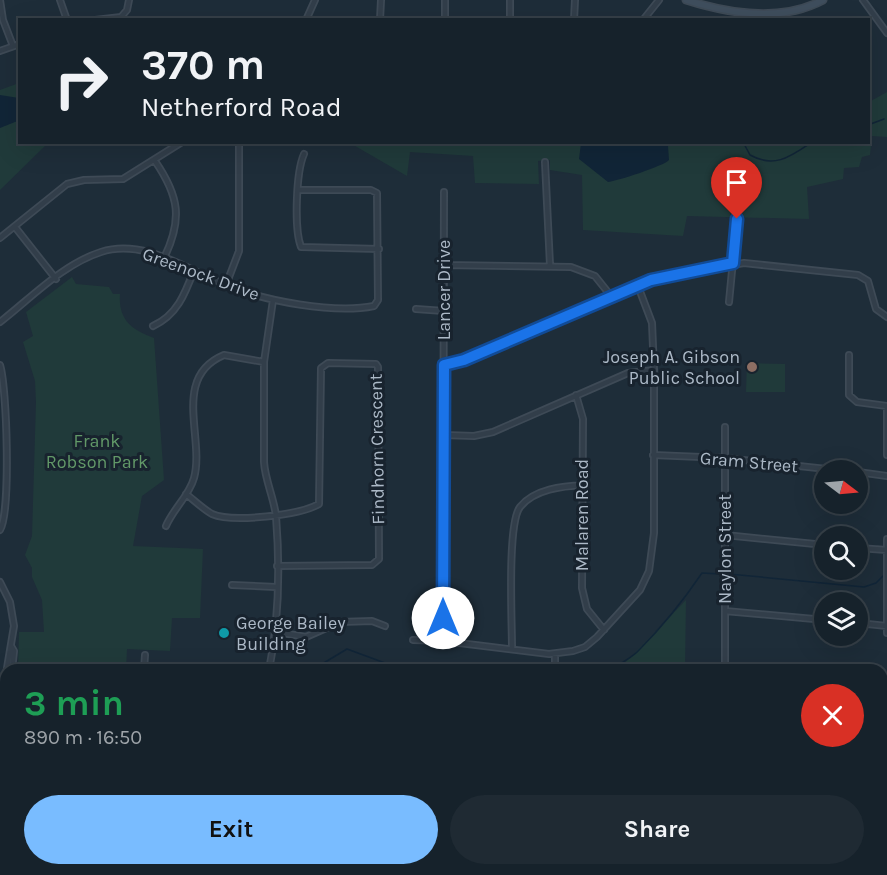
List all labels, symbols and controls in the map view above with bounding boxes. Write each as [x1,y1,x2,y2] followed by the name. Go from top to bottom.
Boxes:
[141,40,265,90] text: 370 m
[42,42,120,120] icon: right
[141,91,342,123] text: Netherford Road
[711,157,762,219] pin
[720,166,753,199] icon: arrive
[433,240,455,340] street label: Lancer Drive
[139,243,263,305] street label: Greenock Drive
[603,346,740,389] place label: Joseph A. Gibson Public School
[745,360,759,374] marker: Joseph A. Gibson Public School
[365,373,389,525] street label: Findhorn Crescent
[46,430,148,473] park label: Frank Robson Park
[699,447,799,477] street label: Gram Street
[571,459,593,571] street label: Malaren Road
[814,460,868,514] north arrow
[814,460,868,646] map controls
[714,494,736,604] street label: Naylon Street
[814,526,868,580] button: search
[411,586,475,650] position arrow
[814,592,868,646] button: layers
[236,612,346,655] place label: George Bailey Building
[217,626,231,640] marker: George Bailey Building
[24,682,124,724] text: 3 min
[801,684,864,747] button: close
[24,726,142,749] text: 890 m · 16:50
[24,795,438,864] button: Exit
[450,795,864,864] button: Share

